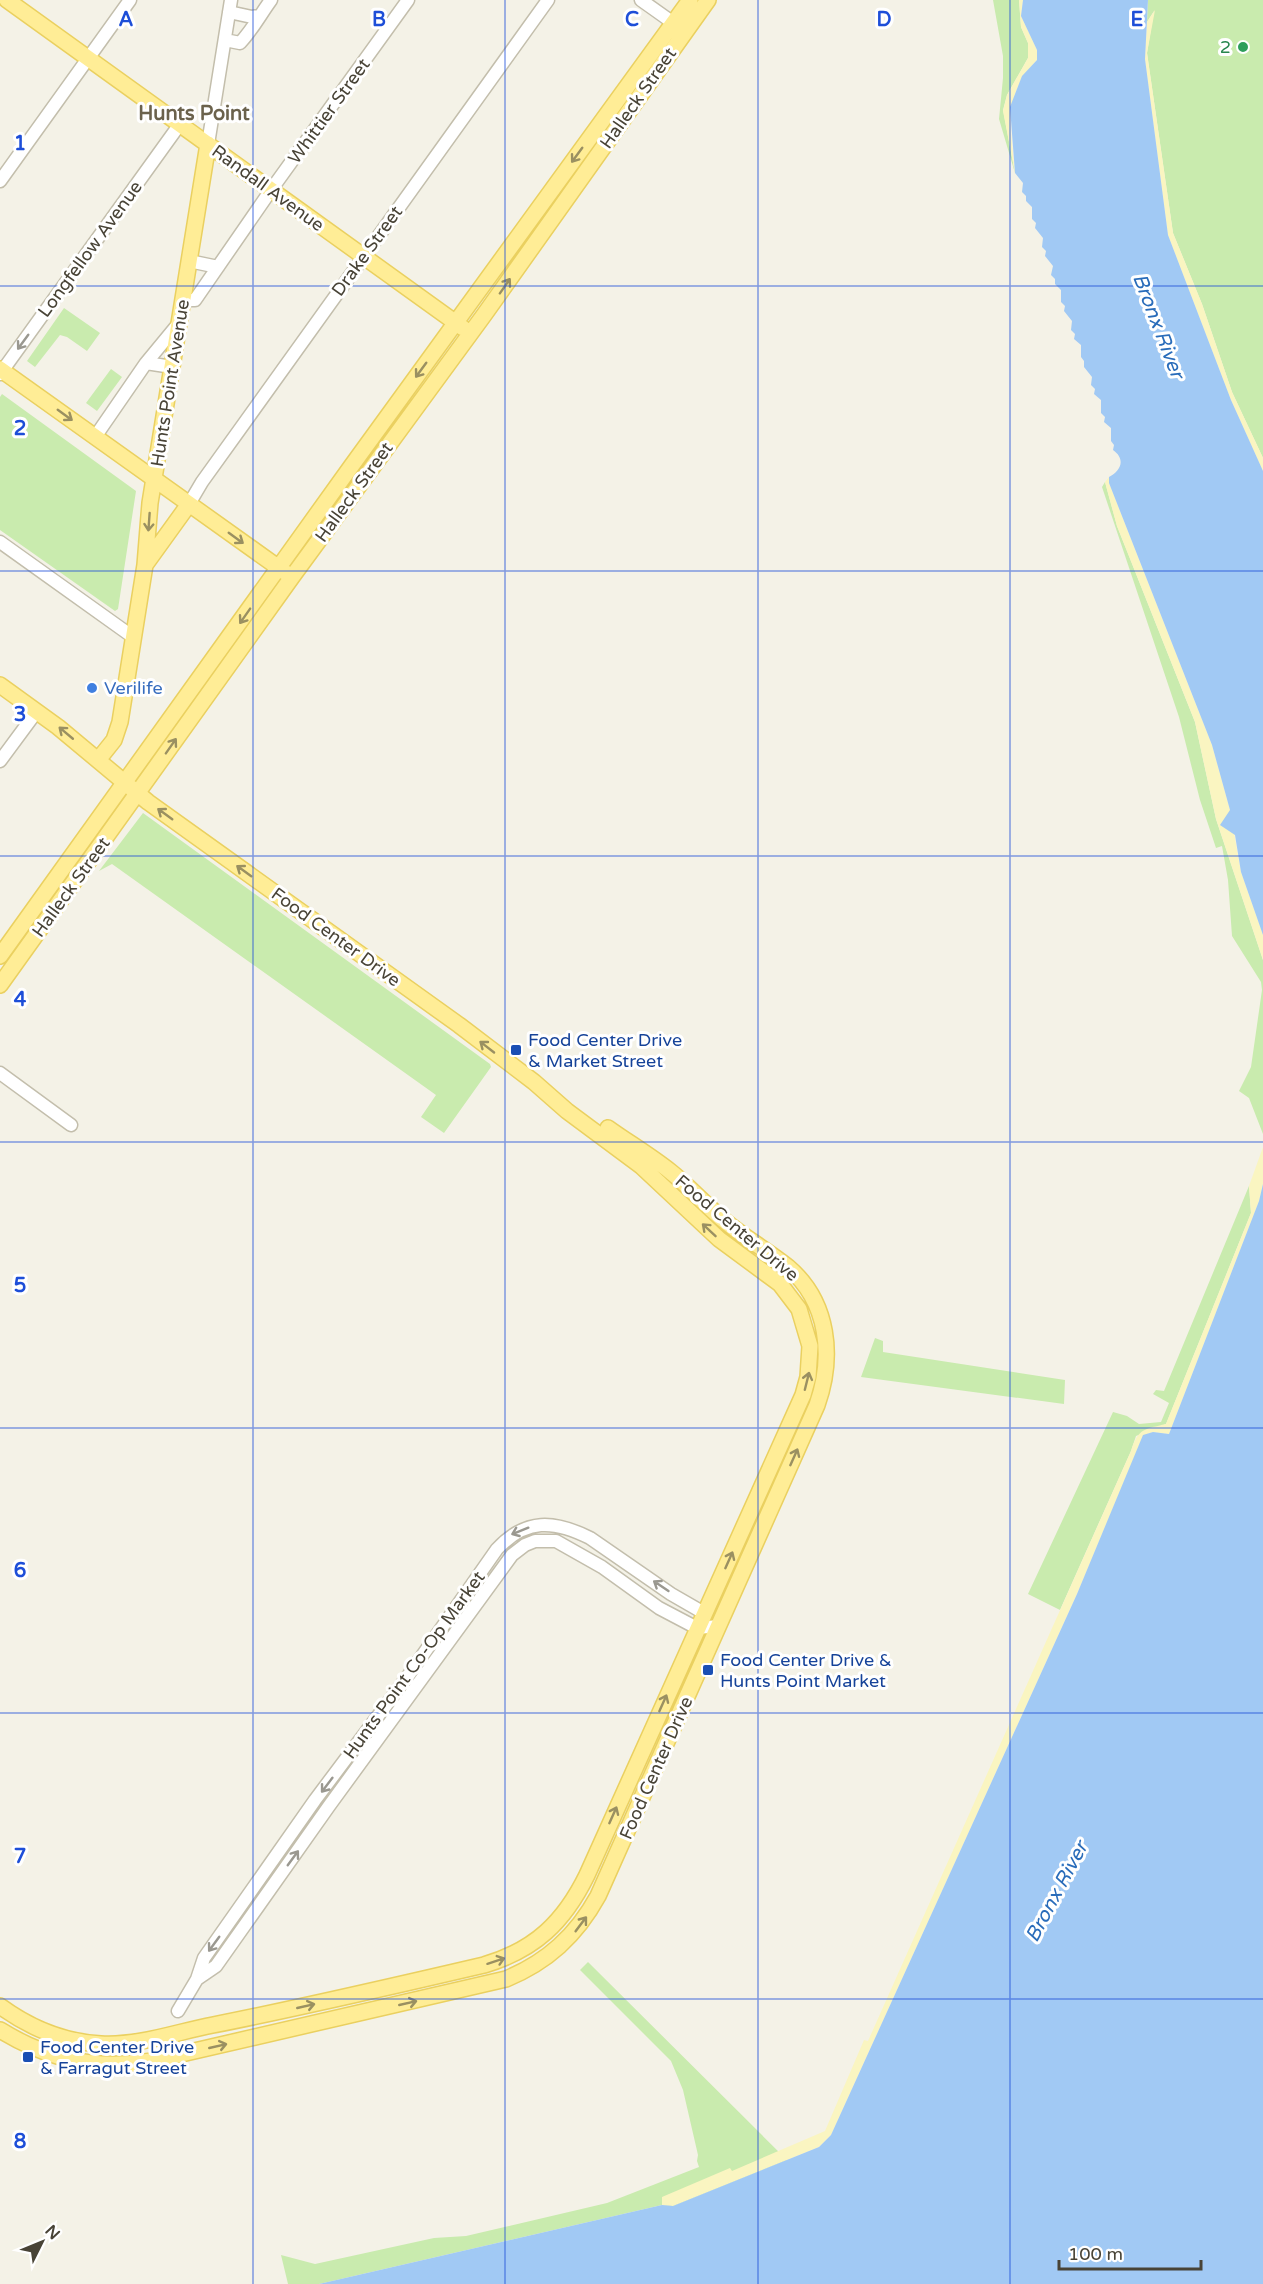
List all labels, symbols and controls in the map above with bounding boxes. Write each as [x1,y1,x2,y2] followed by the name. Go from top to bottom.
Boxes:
[119,8,134,32] text: A
[372,8,386,32] text: B
[625,8,639,32] text: C
[876,8,892,32] text: D
[1131,8,1144,32] text: E
[1220,36,1231,58] place label: 2
[1236,40,1250,54] marker: 2
[595,43,681,153] street label: Halleck Street
[283,54,375,168] street label: Whittier Street
[138,102,250,126] district label: Hunts Point
[14,132,26,156] text: 1
[208,140,328,236] street label: Randall Avenue
[571,147,584,163] one-way arrow
[33,176,147,322] street label: Longfellow Avenue
[327,201,407,300] street label: Drake Street
[1127,270,1190,384] water label: Bronx River
[499,278,511,294] one-way arrow
[146,298,194,468] street label: Hunts Point Avenue
[17,334,29,350] one-way arrow
[415,361,428,377] one-way arrow
[56,409,72,421] one-way arrow
[14,417,26,441] text: 2
[310,438,398,546] street label: Halleck Street
[143,511,154,531] one-way arrow
[228,532,244,544] one-way arrow
[239,607,251,624] one-way arrow
[104,677,163,699] place label: Verilife
[85,681,99,695] marker: Verilife
[14,703,26,727] text: 3
[59,726,74,740] one-way arrow
[165,739,177,755] one-way arrow
[157,808,173,821] one-way arrow
[27,833,115,941] street label: Halleck Street
[237,865,253,877] one-way arrow
[267,883,405,991] street label: Food Center Drive
[14,988,27,1012] text: 4
[528,1029,682,1072] place label: Food Center Drive & Market Street
[480,1040,496,1053] one-way arrow
[509,1043,523,1057] marker: Food Center Drive & Market Street
[671,1170,803,1286] street label: Food Center Drive
[702,1223,717,1237] one-way arrow
[14,1274,26,1298] text: 5
[801,1372,813,1391] one-way arrow
[788,1449,800,1467] one-way arrow
[511,1526,530,1537] one-way arrow
[724,1552,735,1570] one-way arrow
[14,1559,26,1583] text: 6
[338,1567,490,1763] street label: Hunts Point Co-Op Market
[653,1580,669,1592] one-way arrow
[720,1649,892,1692] place label: Food Center Drive & Hunts Point Market
[701,1663,715,1677] marker: Food Center Drive & Hunts Point Market
[615,1693,697,1843] street label: Food Center Drive
[658,1694,670,1712] one-way arrow
[320,1777,333,1793] one-way arrow
[608,1806,619,1824] one-way arrow
[1021,1836,1095,1946] water label: Bronx River
[14,1845,26,1869] text: 7
[287,1851,299,1867] one-way arrow
[574,1917,587,1933] one-way arrow
[207,1936,220,1952] one-way arrow
[486,1954,505,1965] one-way arrow
[398,1996,417,2008] one-way arrow
[296,2000,315,2011] one-way arrow
[40,2036,194,2079] place label: Food Center Drive & Farragut Street
[208,2039,227,2051] one-way arrow
[21,2050,35,2064] marker: Food Center Drive & Farragut Street
[14,2130,26,2154] text: 8
[12,2212,72,2272] north arrow
[41,2221,64,2244] text: N
[1059,2233,1202,2271] scale bar
[1068,2243,1123,2265] text: 100 m

